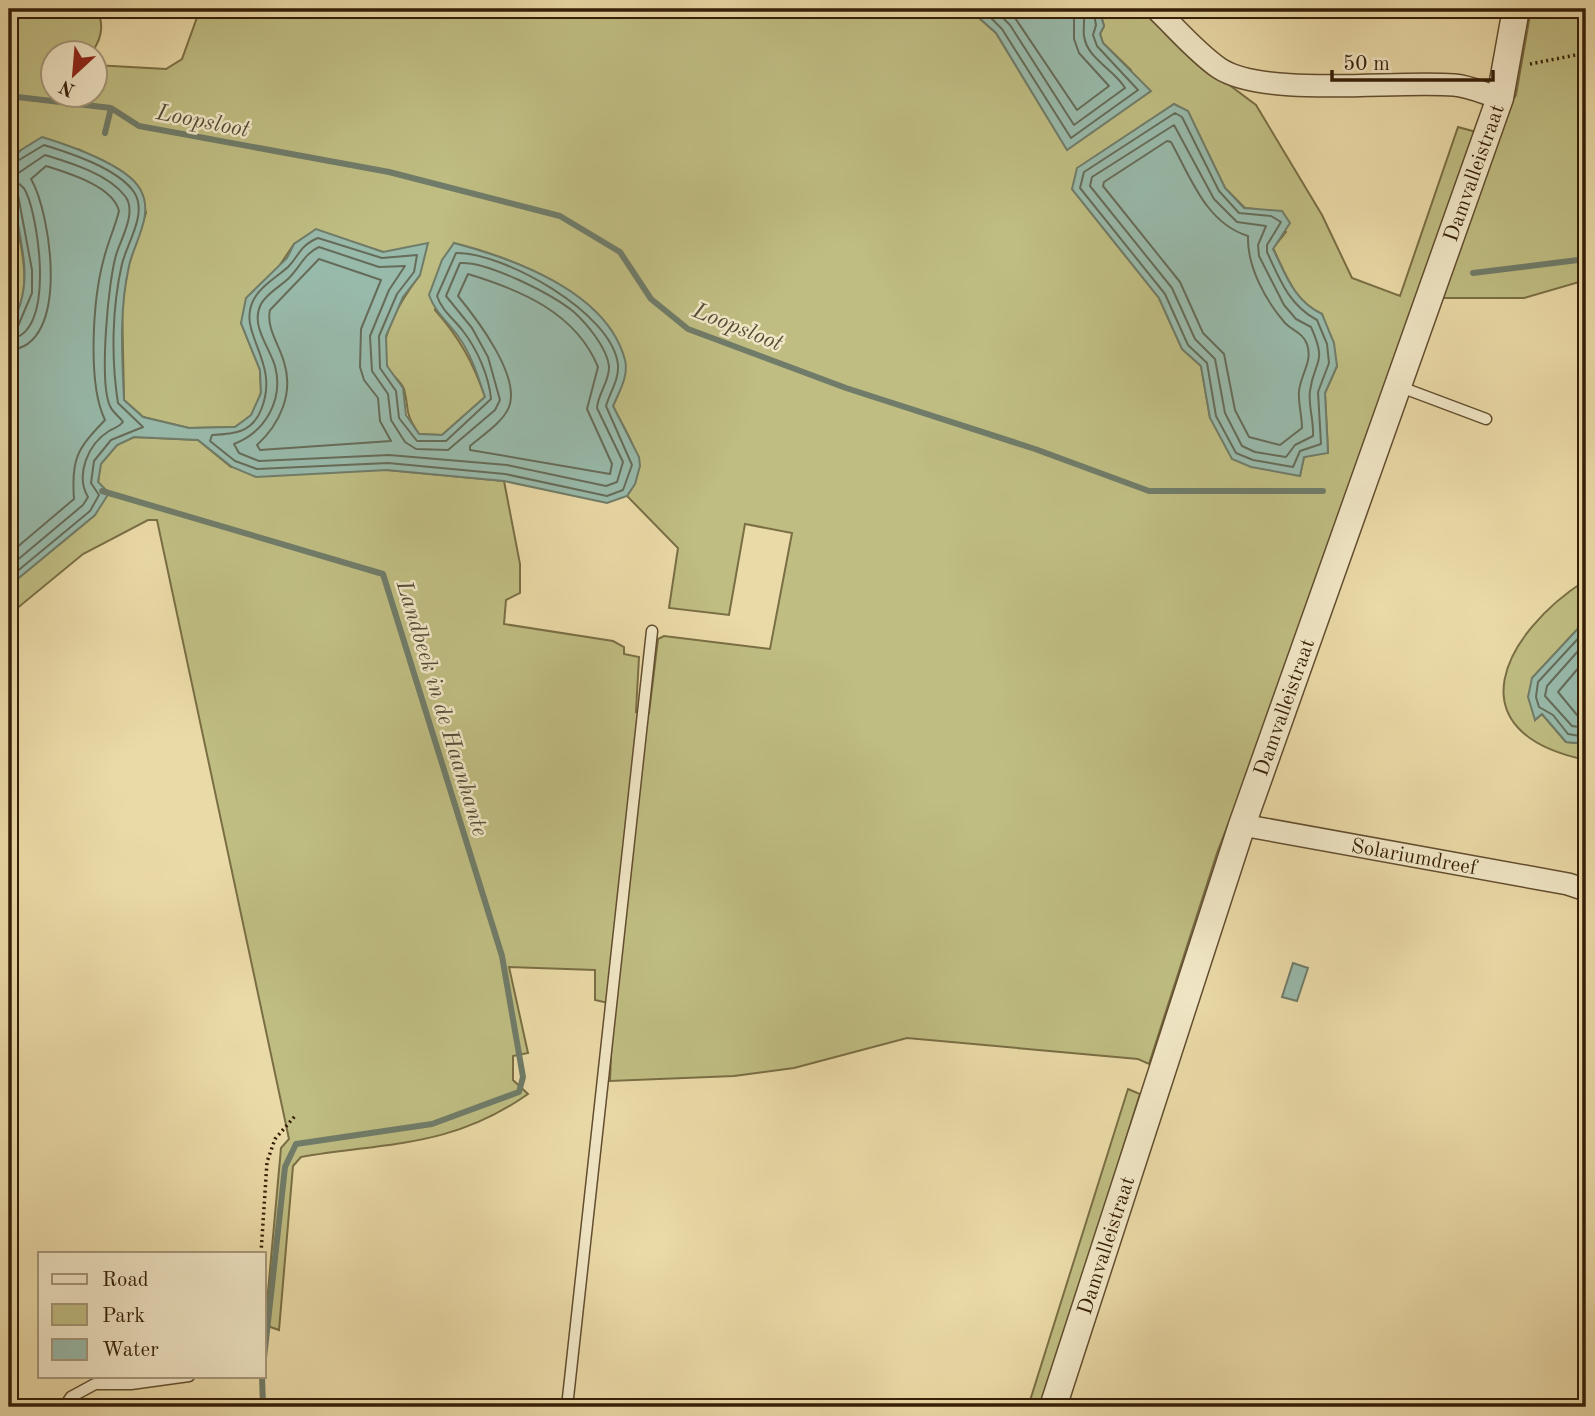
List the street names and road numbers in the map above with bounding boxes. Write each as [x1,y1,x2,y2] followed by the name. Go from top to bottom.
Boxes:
[1441,102,1509,245] street label: Damvalleistraat
[1251,636,1319,779] street label: Damvalleistraat
[1349,836,1480,880] street label: Solariumdreef
[1075,1174,1139,1318] street label: Damvalleistraat

